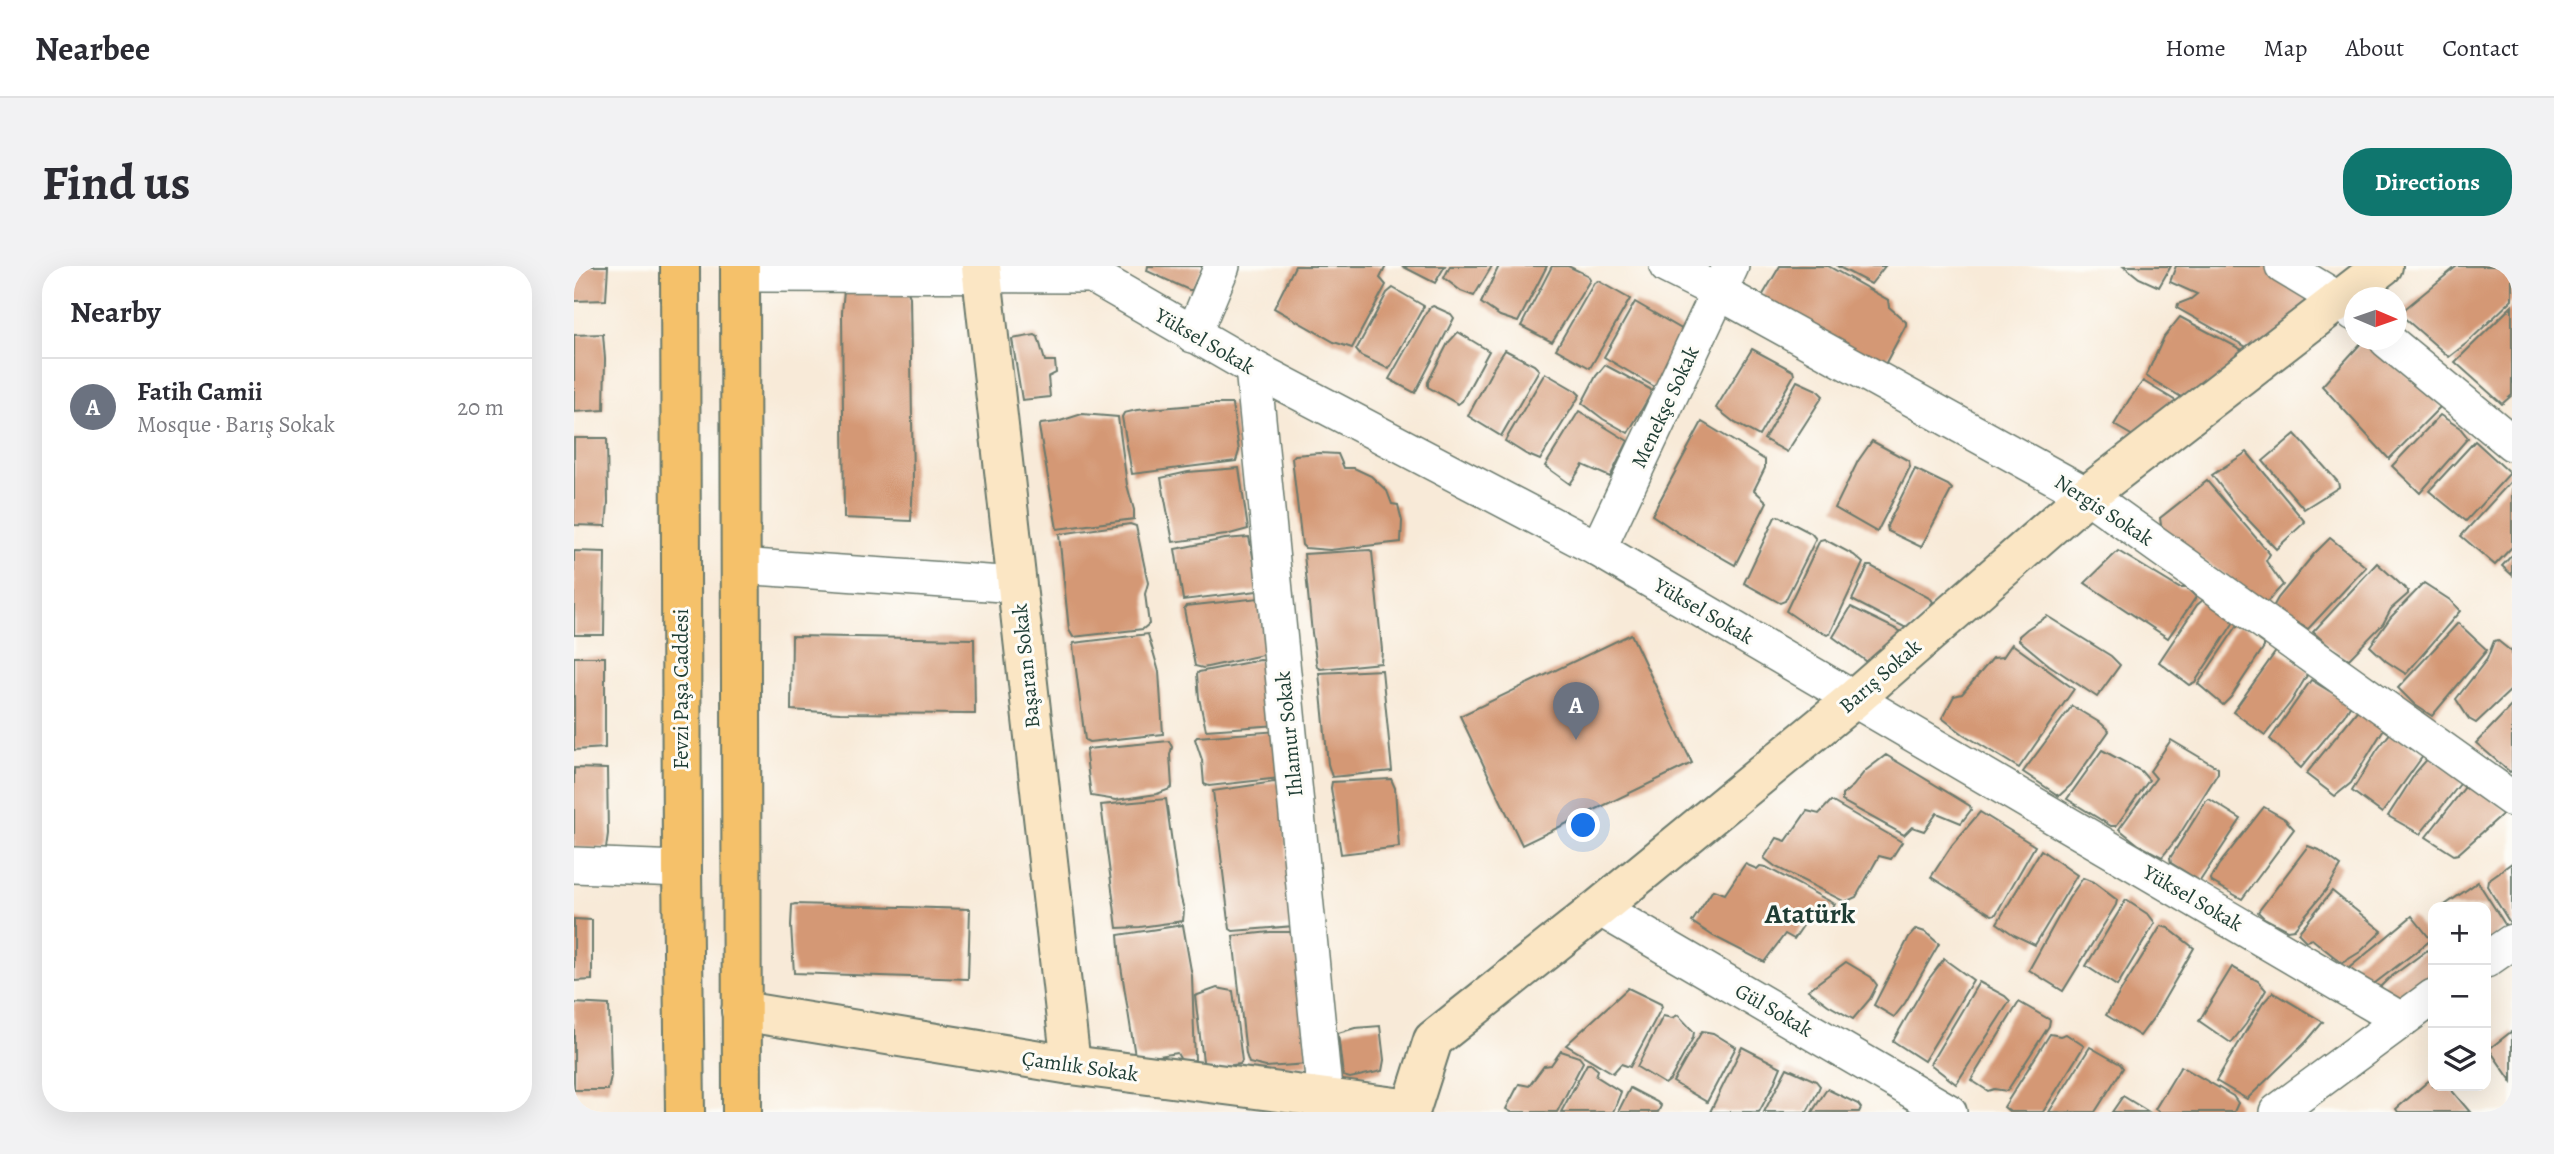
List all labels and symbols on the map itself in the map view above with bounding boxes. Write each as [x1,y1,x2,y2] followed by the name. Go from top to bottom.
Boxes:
[2344,287,2407,350] north arrow
[1149,301,1261,381] street label: Yüksel Sokak
[1625,341,1706,473] street label: Menekşe Sokak
[2049,468,2159,553] street label: Nergis Sokak
[1648,571,1760,651] street label: Yüksel Sokak
[1005,602,1046,730] street label: Başaran Sokak
[667,608,695,769] street label: Fevzi Paşa Caddesi
[1833,632,1927,719] street label: Barış Sokak
[1268,669,1310,798] street label: Ihlamur Sokak
[1553,682,1599,740] pin: A
[1566,808,1600,842] your location
[2137,858,2249,938] street label: Yüksel Sokak
[1764,895,1856,933] district label: Atatürk
[1730,976,1819,1044] street label: Gül Sokak
[1020,1044,1141,1088] street label: Çamlık Sokak

